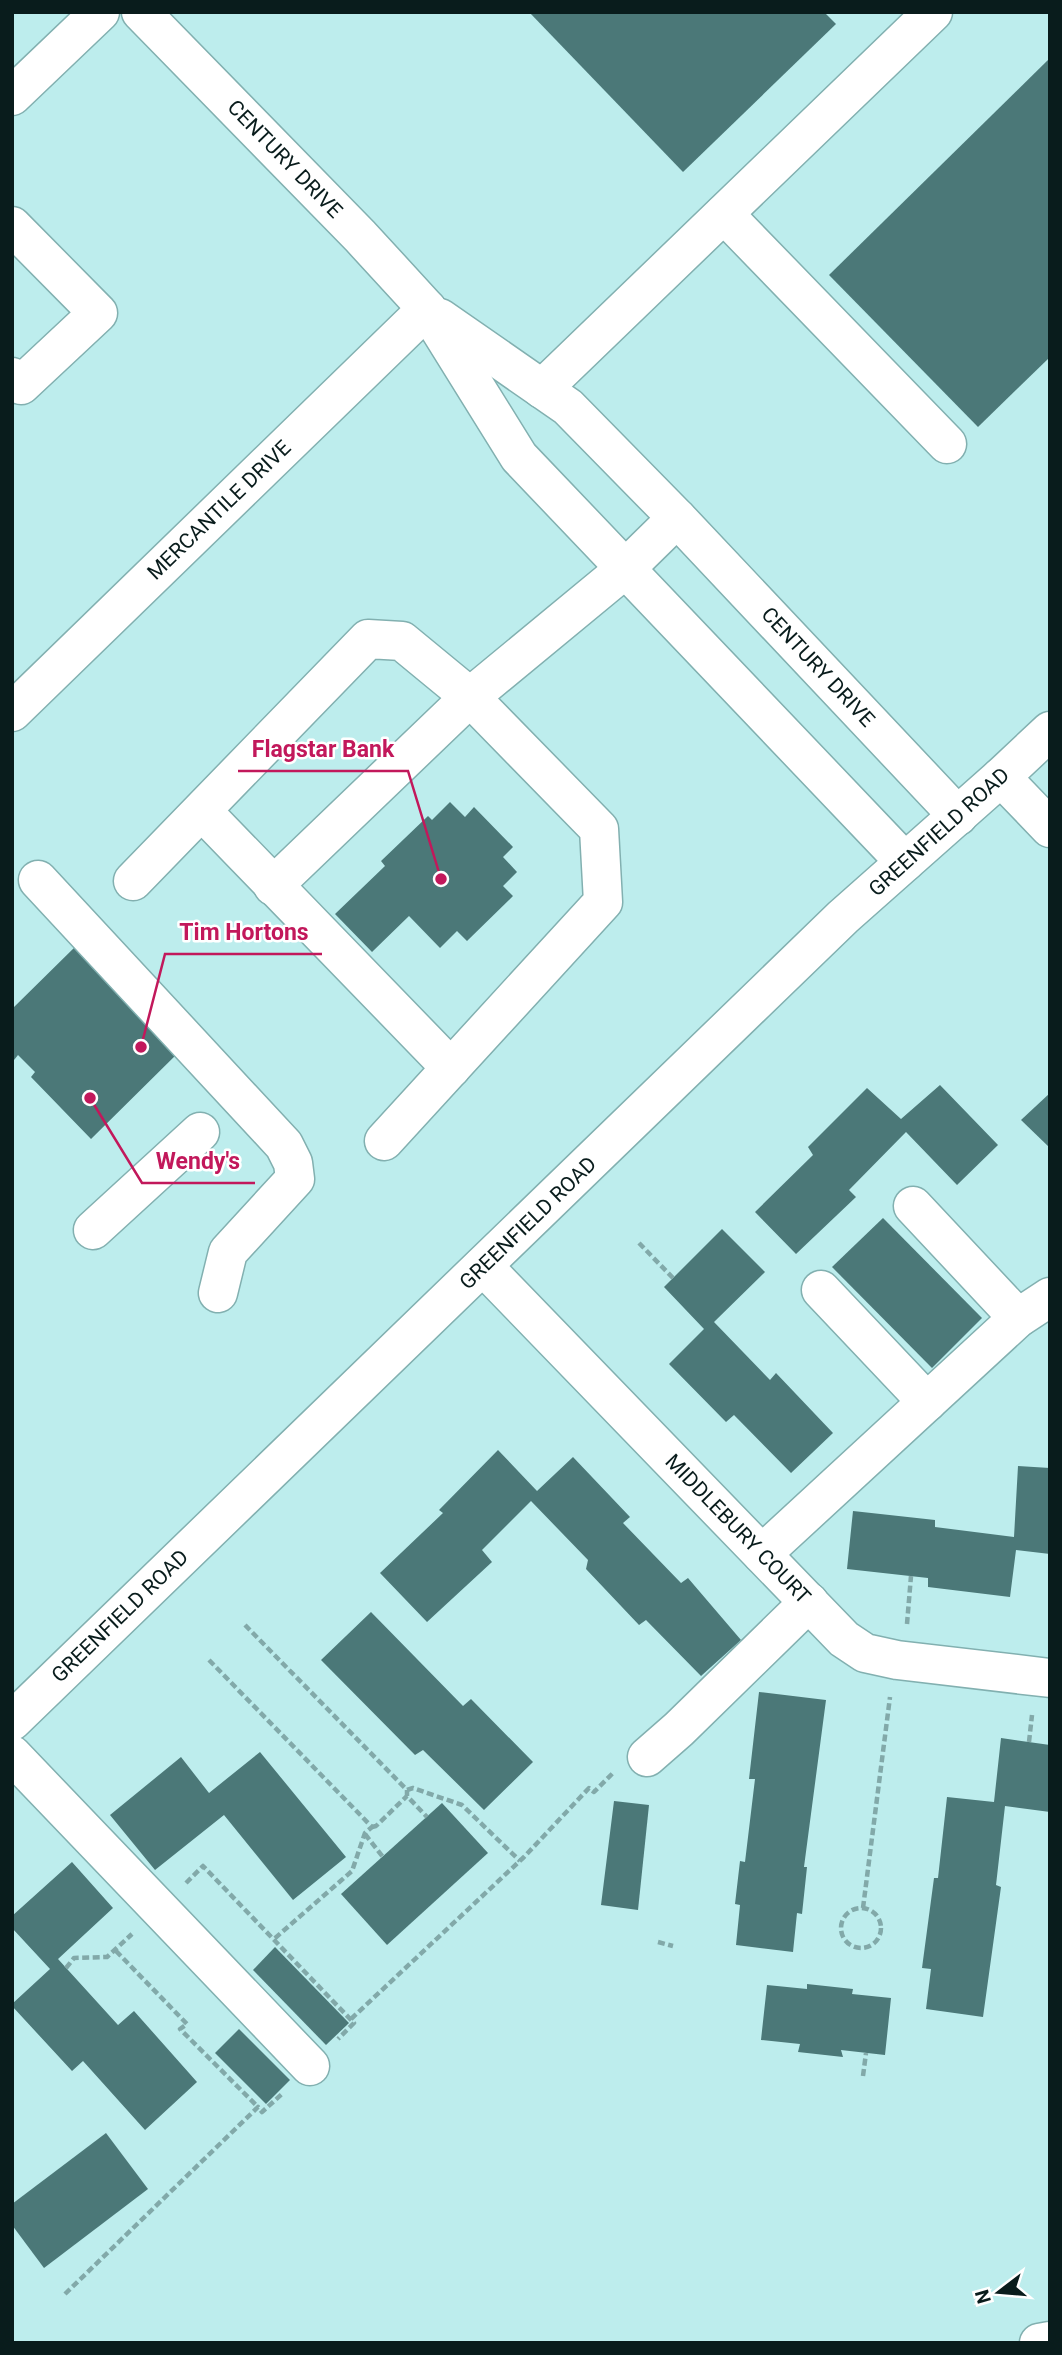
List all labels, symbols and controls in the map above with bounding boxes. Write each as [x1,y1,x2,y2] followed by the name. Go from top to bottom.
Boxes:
[223,95,347,223] street label: CENTURY DRIVE
[142,435,296,585] street label: MERCANTILE DRIVE
[757,602,879,732] street label: CENTURY DRIVE
[238,727,408,771] callout: Flagstar Bank
[252,736,395,763] text: Flagstar Bank
[864,763,1014,901] street label: GREENFIELD ROAD
[165,910,322,954] callout: Tim Hortons
[179,919,309,946] text: Tim Hortons
[142,1139,255,1183] callout: Wendy's
[156,1148,240,1175] text: Wendy's
[455,1152,601,1294] street label: GREENFIELD ROAD
[661,1449,816,1609] street label: MIDDLEBURY COURT
[47,1545,193,1687] street label: GREENFIELD ROAD
[964,2257,1034,2327] north arrow
[970,2287,996,2306] text: N

